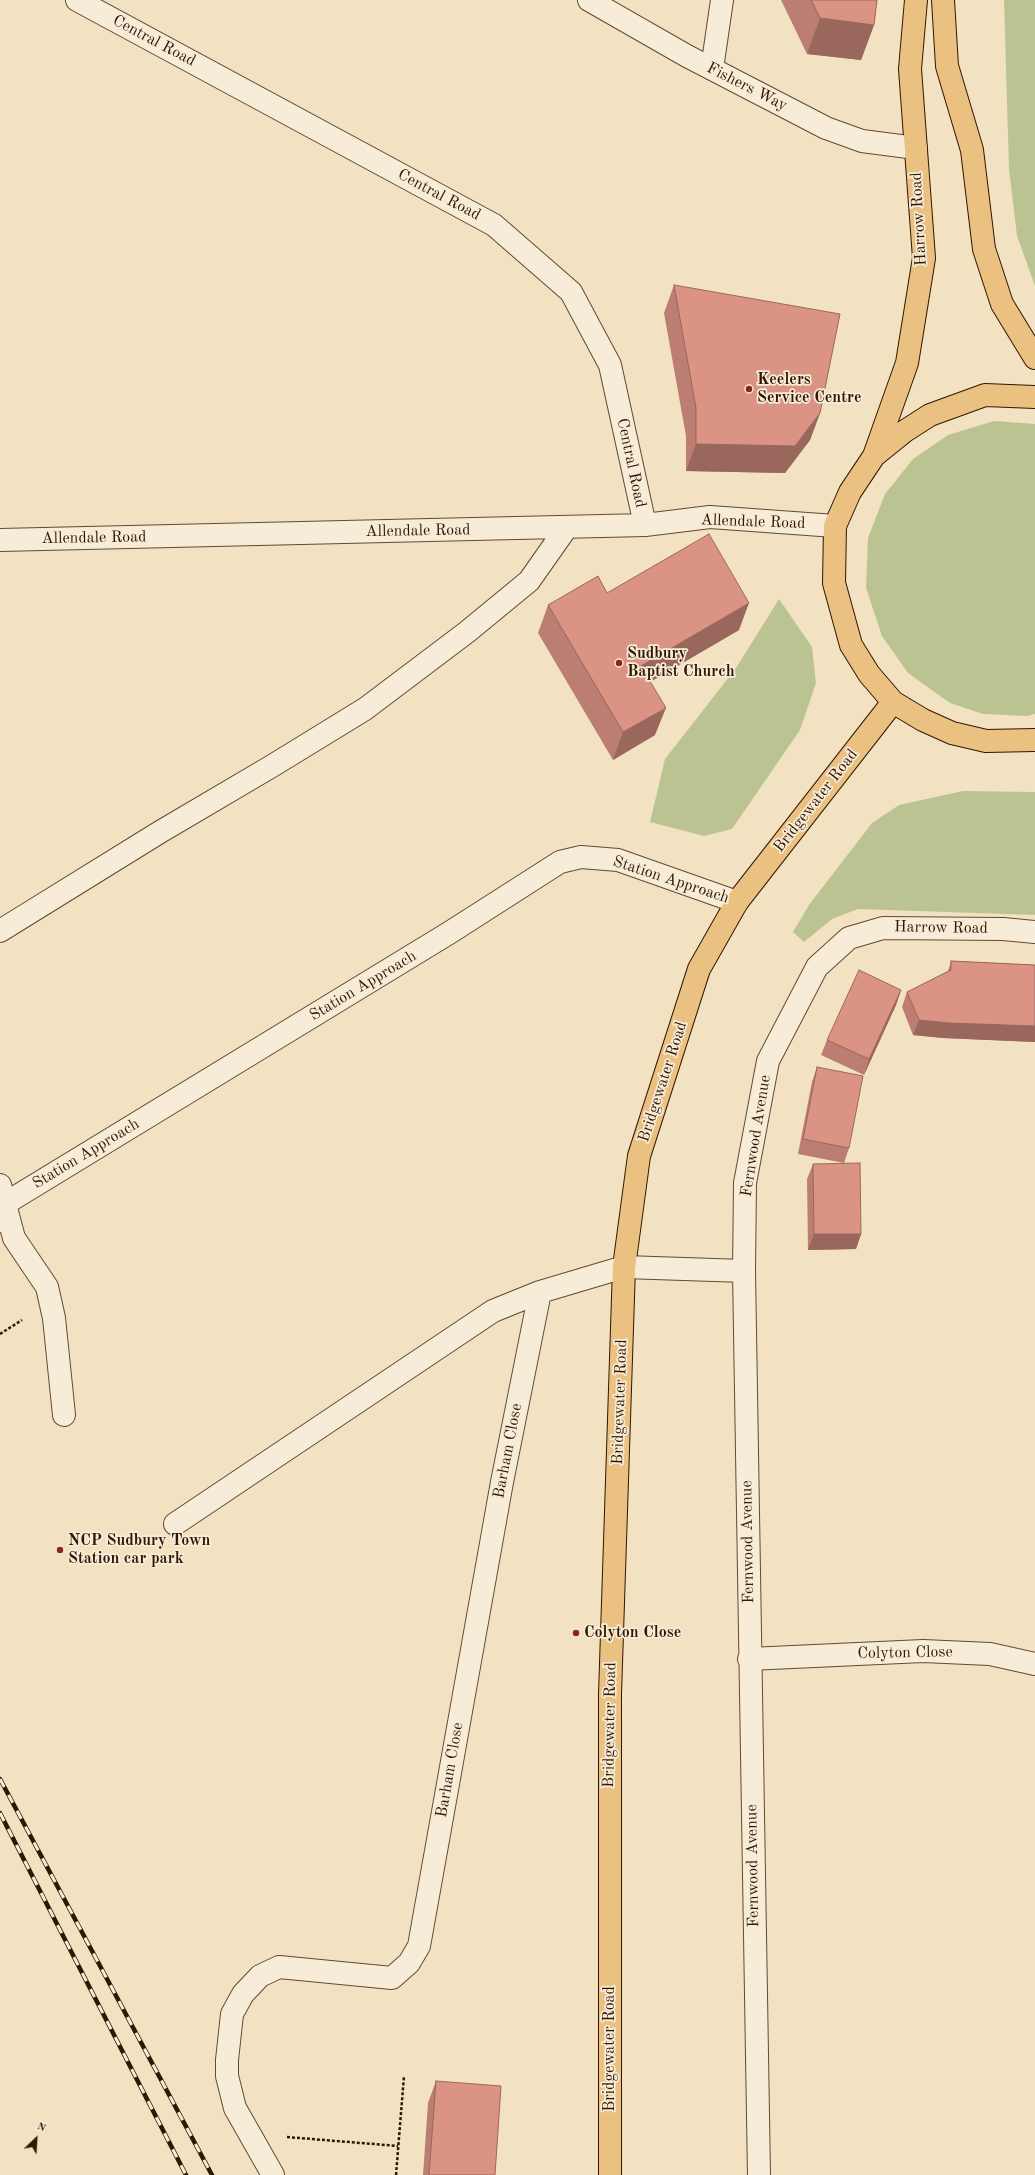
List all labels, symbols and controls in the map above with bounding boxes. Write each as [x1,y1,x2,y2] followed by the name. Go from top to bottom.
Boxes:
[109,11,199,71] street label: Central Road
[703,58,791,116] street label: Fishers Way
[394,165,484,225] street label: Central Road
[907,172,931,266] street label: Harrow Road
[757,370,861,408] place label: Keelers Service Centre
[744,384,754,394] marker: Keelers Service Centre
[612,416,650,510] street label: Central Road
[700,511,806,533] street label: Allendale Road
[365,520,471,542] street label: Allendale Road
[41,527,147,549] street label: Allendale Road
[627,644,735,682] place label: Sudbury Baptist Church
[614,658,624,668] marker: Sudbury Baptist Church
[770,746,862,856] street label: Bridgewater Road
[610,852,732,908] street label: Station Approach
[894,918,988,938] street label: Harrow Road
[306,947,420,1025] street label: Station Approach
[634,1019,692,1145] street label: Bridgewater Road
[737,1074,775,1198] street label: Fernwood Avenue
[29,1115,143,1193] street label: Station Approach
[608,1339,632,1465] street label: Bridgewater Road
[489,1402,527,1500] street label: Barham Close
[737,1480,759,1604] street label: Fernwood Avenue
[68,1531,210,1569] place label: NCP Sudbury Town Station car park
[55,1545,65,1555] marker: NCP Sudbury Town Station car park
[584,1623,681,1643] place label: Colyton Close
[571,1628,581,1638] marker: Colyton Close
[857,1643,953,1663] street label: Colyton Close
[599,1662,621,1788] street label: Bridgewater Road
[432,1721,468,1819] street label: Barham Close
[742,1804,764,1928] street label: Fernwood Avenue
[600,1986,620,2112] street label: Bridgewater Road
[16,2119,56,2159] north arrow
[35,2121,47,2134] text: N

